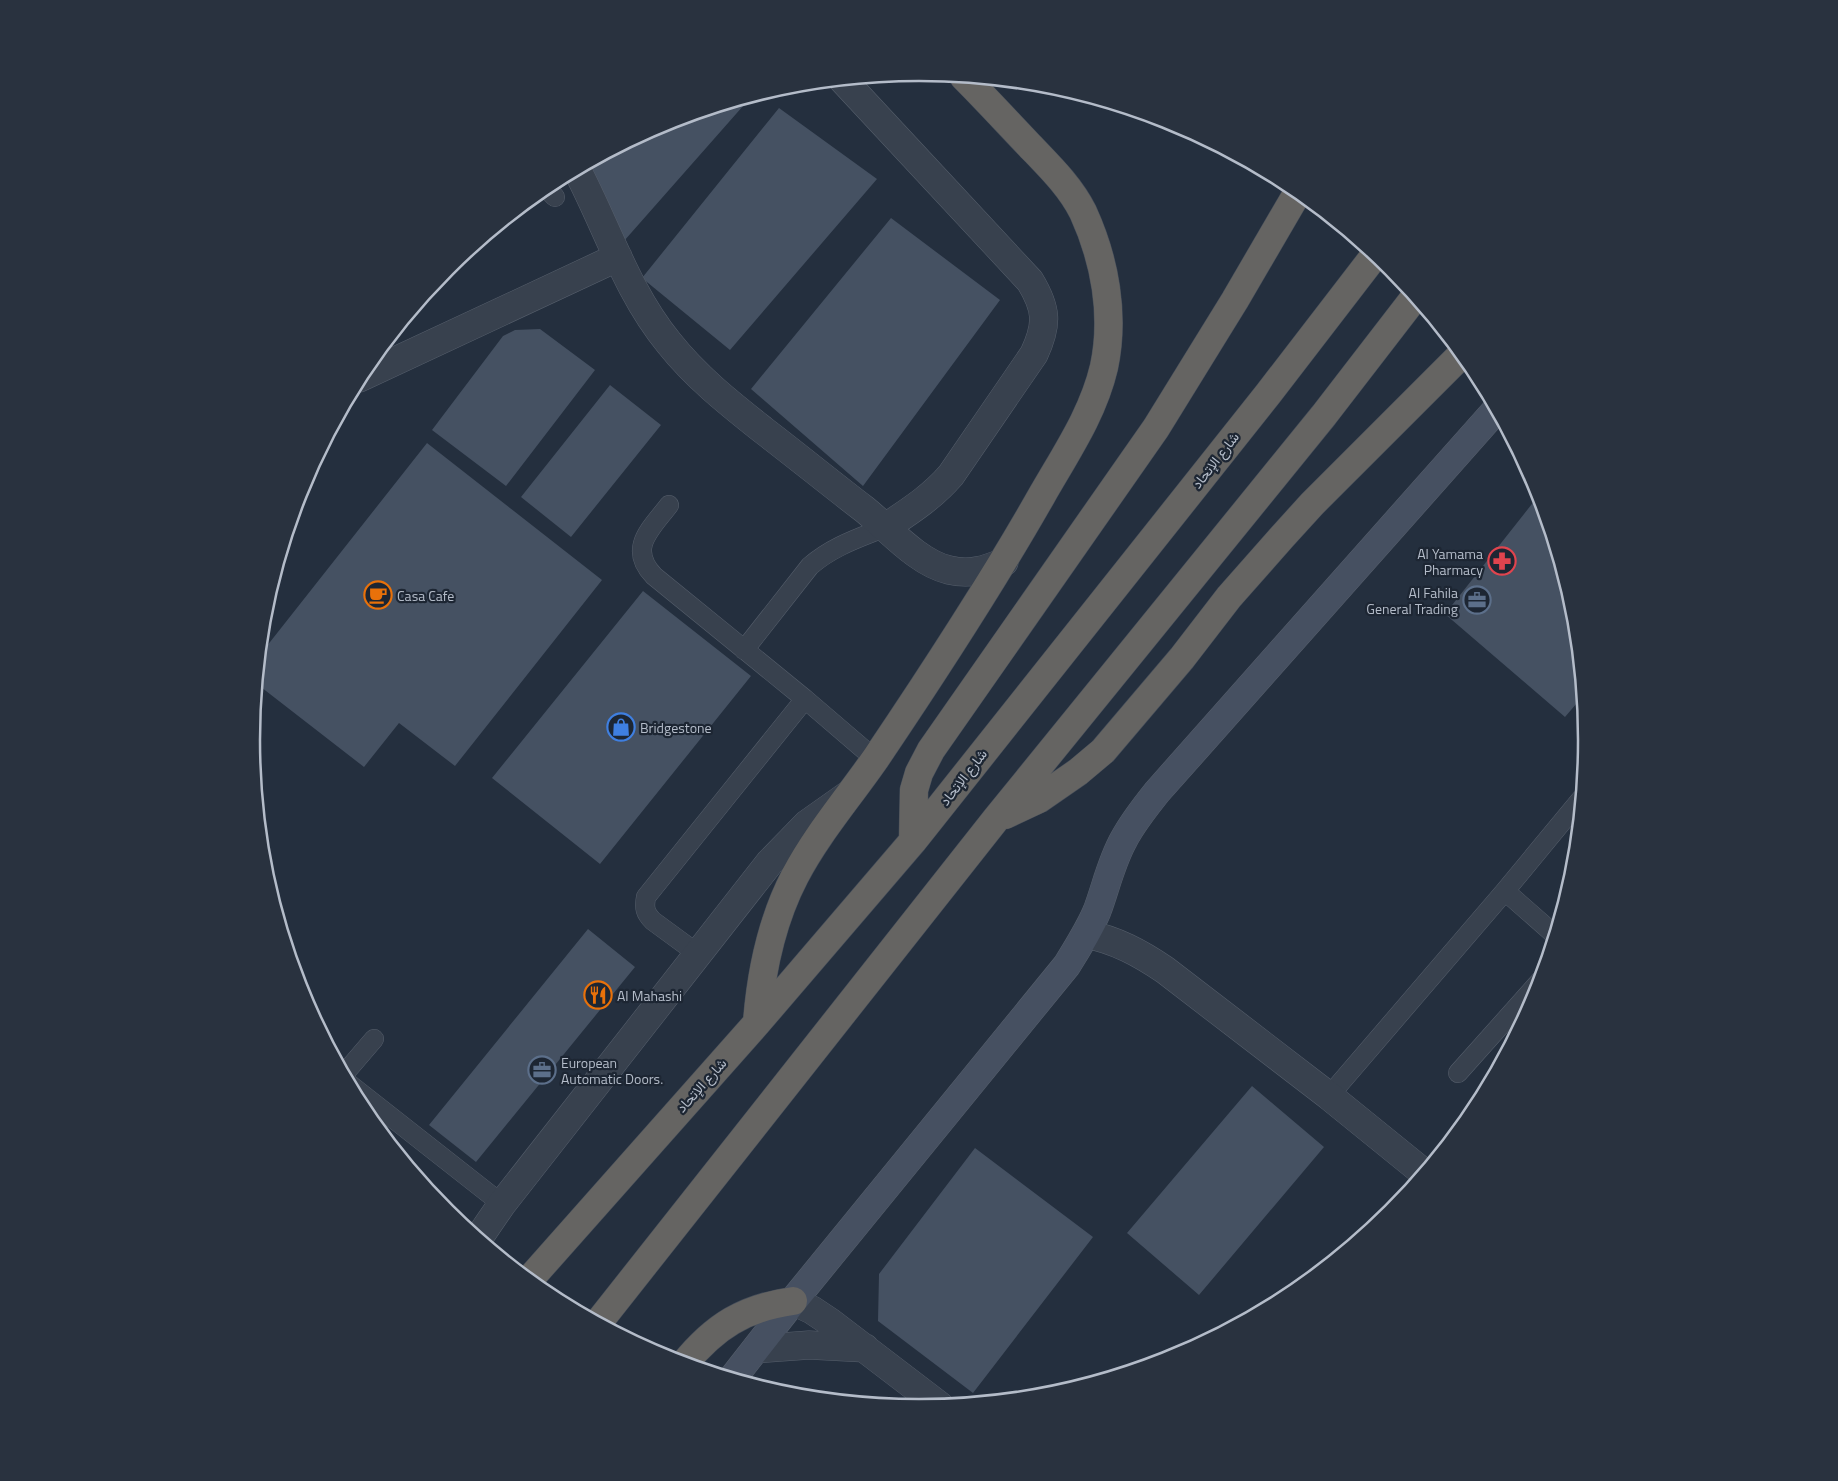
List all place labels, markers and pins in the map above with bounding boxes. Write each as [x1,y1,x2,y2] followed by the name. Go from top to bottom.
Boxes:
[1417,543,1483,580] place label: Al Yamama Pharmacy
[1487,546,1517,576] pharmacy icon: Al Yamama Pharmacy
[363,580,393,610] cafe icon: Casa Cafe
[1366,582,1458,619] place label: Al Fahila General Trading
[397,585,454,606] place label: Casa Cafe
[1462,585,1492,615] office icon: Al Fahila General Trading
[606,712,636,742] shop icon: Bridgestone
[640,717,712,738] place label: Bridgestone
[583,980,613,1010] restaurant icon: Al Mahashi
[617,985,682,1006] place label: Al Mahashi
[561,1052,663,1089] place label: European Automatic Doors.
[527,1055,557,1085] office icon: European Automatic Doors.

